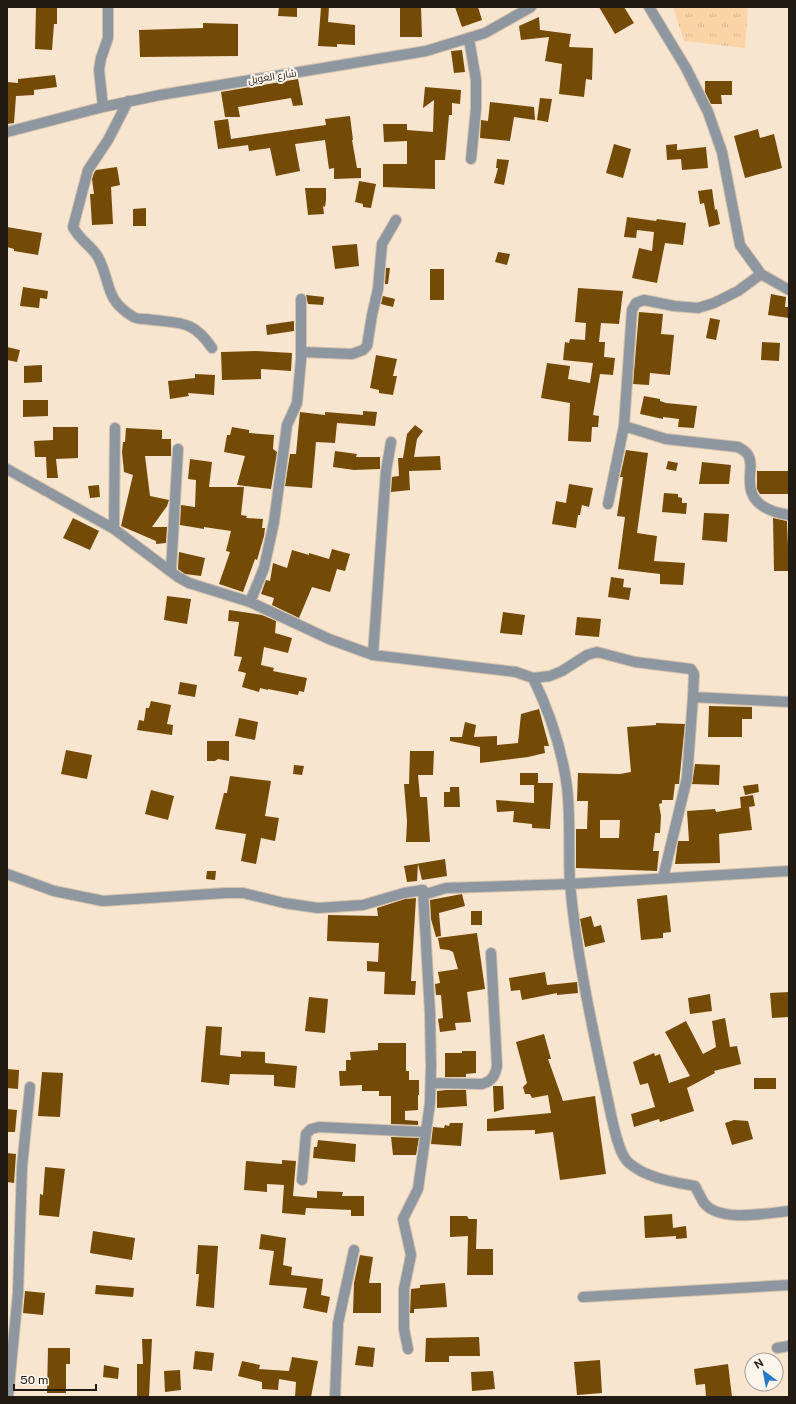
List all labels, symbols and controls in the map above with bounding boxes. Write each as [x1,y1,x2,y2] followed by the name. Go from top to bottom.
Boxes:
[247,66,297,87] street label: شارع الغويل
[744,1352,784,1392] north arrow
[752,1356,766,1371] text: N
[14,1366,96,1392] scale bar
[20,1373,48,1387] text: 50 m

